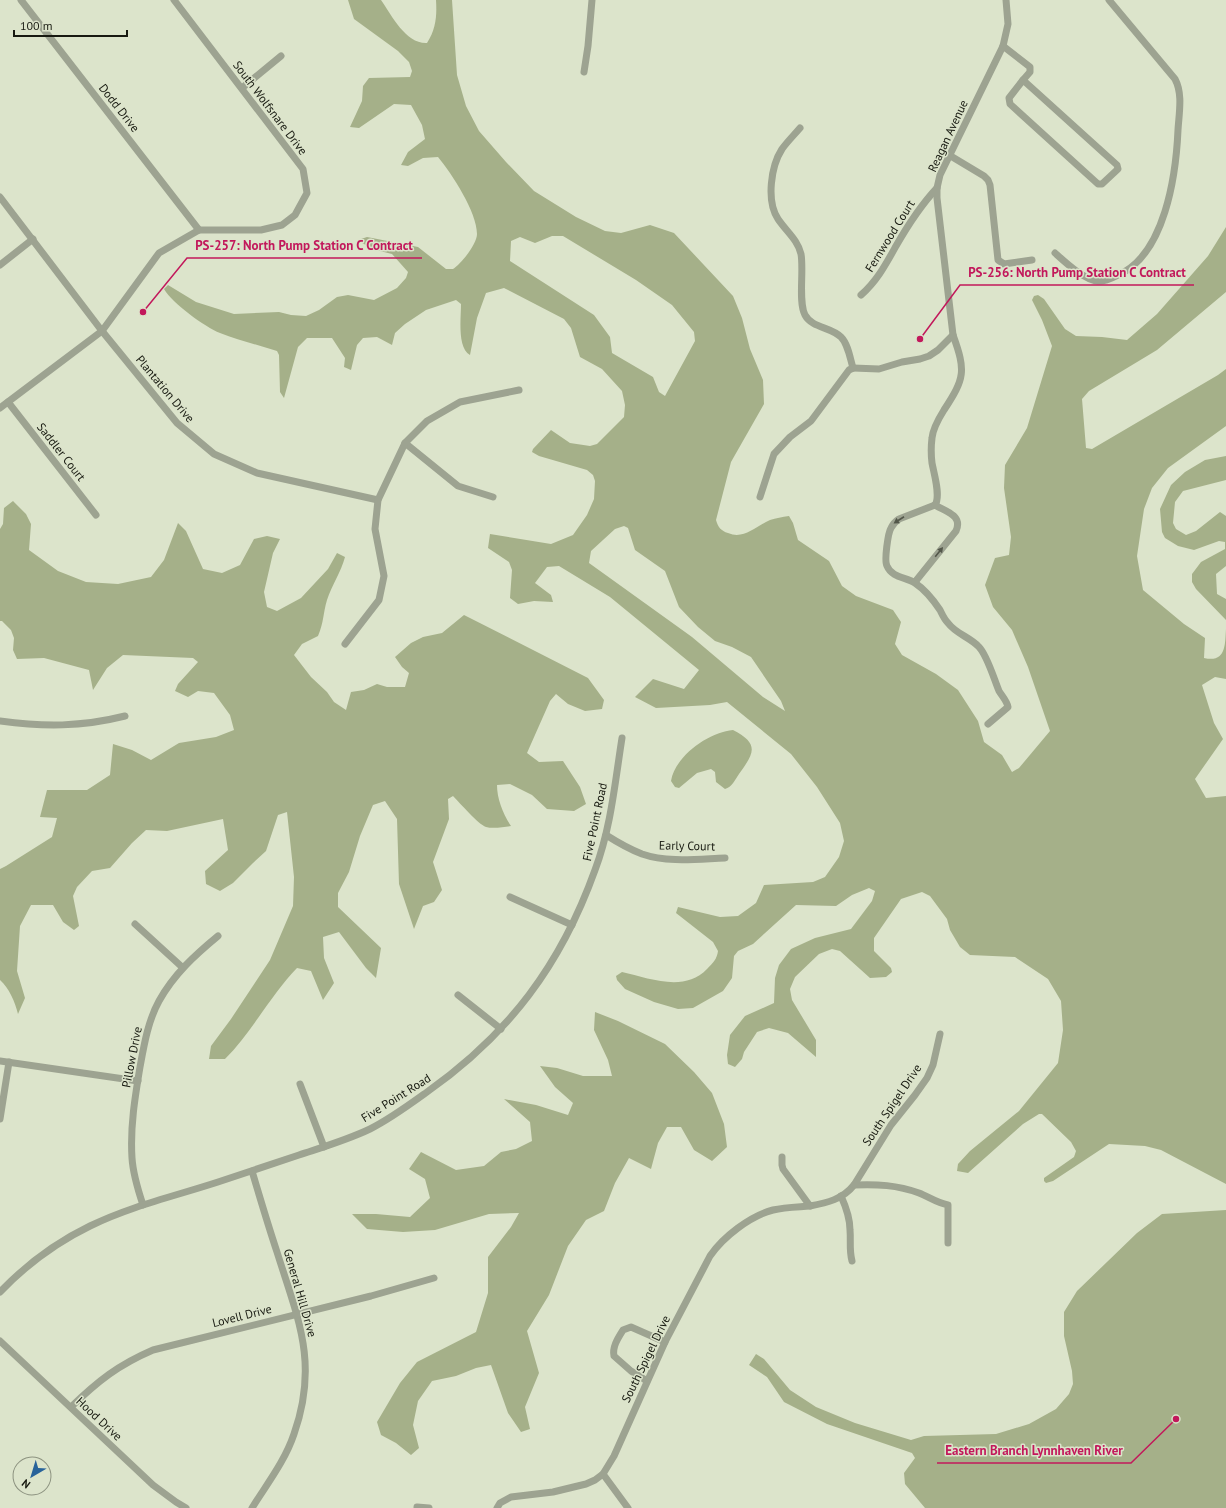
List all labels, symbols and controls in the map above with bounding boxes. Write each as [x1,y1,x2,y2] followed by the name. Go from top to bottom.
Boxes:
[14,12,127,38] scale bar
[20,18,53,33] text: 100 m
[230,58,311,158] street label: South Wolfsnare Drive
[96,80,143,135] street label: Dodd Drive
[924,97,971,174] street label: Reagan Avenue
[861,197,918,274] street label: Fernwood Court
[187,233,422,258] callout: PS-257: North Pump Station C Contract
[195,237,413,254] text: PS-257: North Pump Station C Contract
[960,260,1194,285] callout: PS-256: North Pump Station C Contract
[968,264,1186,281] text: PS-256: North Pump Station C Contract
[133,352,198,425] street label: Plantation Drive
[34,420,89,484] street label: Saddler Court
[894,516,905,524] one-way arrow
[935,547,944,558] one-way arrow
[579,781,610,862] street label: Five Point Road
[659,838,715,853] street label: Early Court
[118,1025,145,1089] street label: Pillow Drive
[859,1061,924,1148] street label: South Spigel Drive
[358,1070,433,1125] street label: Five Point Road
[281,1247,320,1339] street label: General Hill Drive
[211,1301,273,1330] street label: Lovell Drive
[618,1313,673,1405] street label: South Spigel Drive
[73,1394,125,1444] street label: Hood Drive
[937,1438,1131,1463] callout: Eastern Branch Lynnhaven River
[945,1442,1123,1459] text: Eastern Branch Lynnhaven River
[12,1456,52,1496] north arrow
[19,1476,33,1492] text: N

